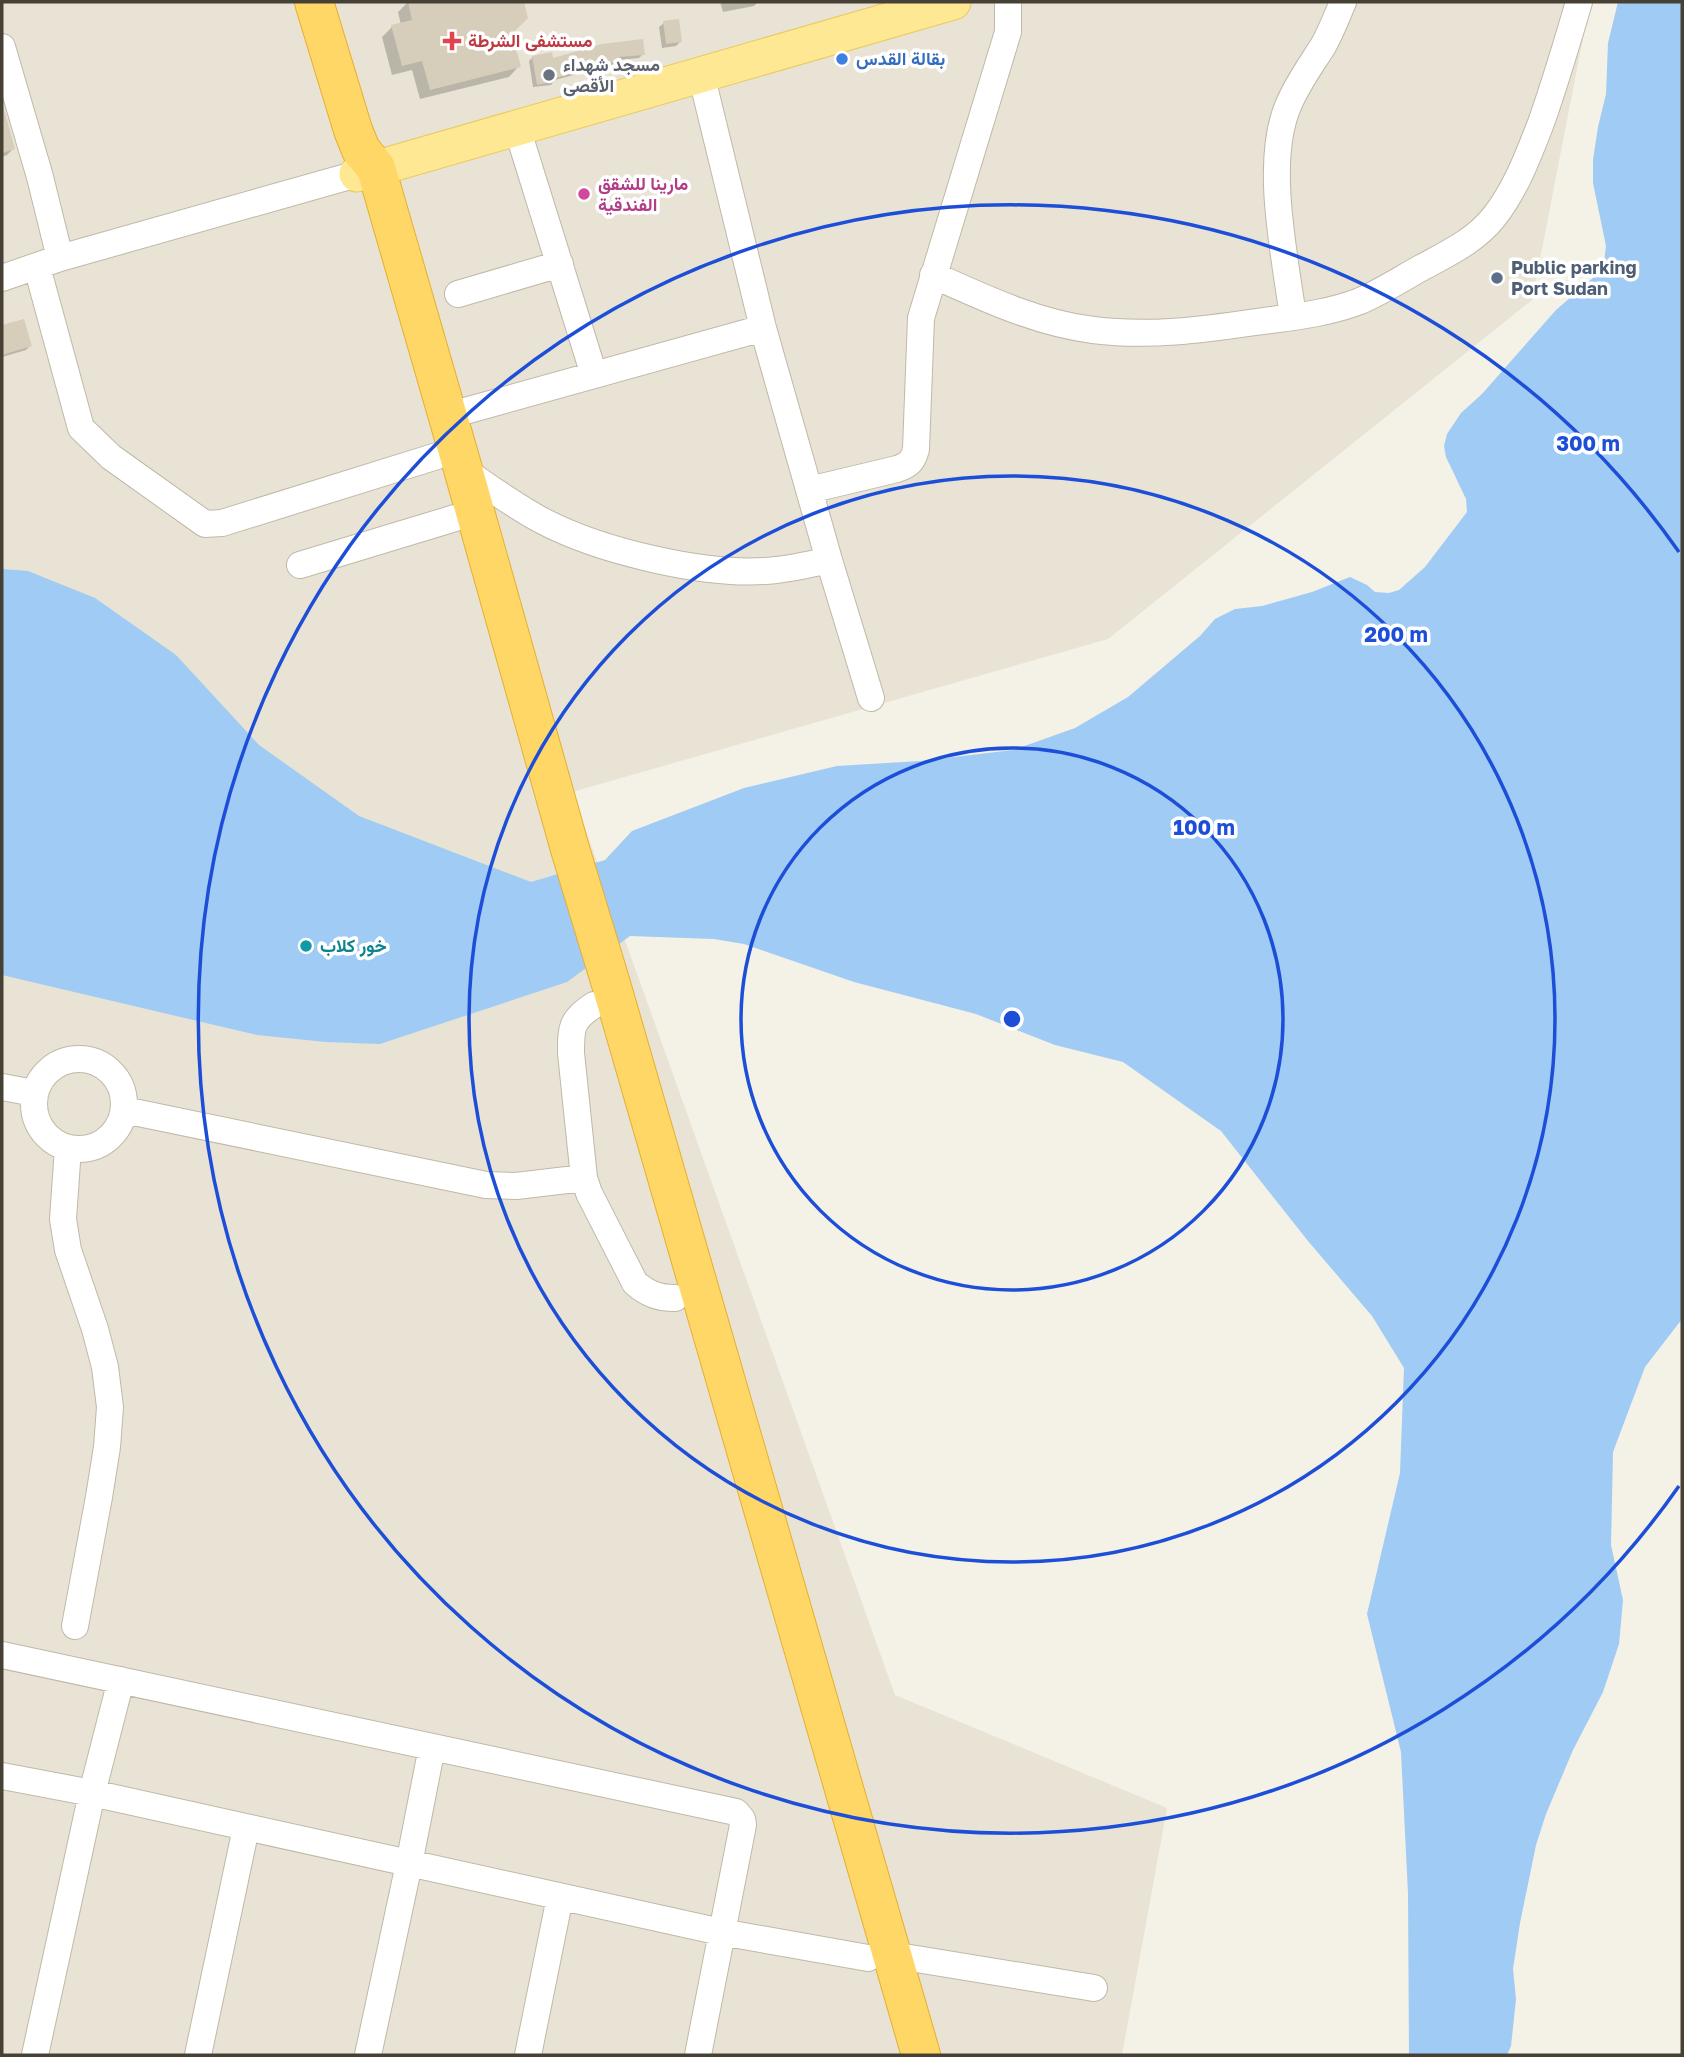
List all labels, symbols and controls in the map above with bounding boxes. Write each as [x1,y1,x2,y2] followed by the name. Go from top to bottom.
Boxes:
[468,29,593,52] place label: مستشفى الشرطة
[442,31,462,51] marker: مستشفى الشرطة
[856,47,945,70] place label: بقالة القدس
[834,51,850,67] marker: بقالة القدس
[563,53,660,97] place label: مسجد شهداء الأقصى
[541,67,557,83] marker: مسجد شهداء الأقصى
[598,172,689,216] place label: مارينا للشقق الفندقية
[576,186,592,202] marker: مارينا للشقق الفندقية
[1511,256,1637,299] place label: Public parking Port Sudan
[1489,270,1505,286] marker: Public parking Port Sudan
[1556,430,1620,456] text: 300 m
[1364,621,1428,647] text: 200 m
[1173,814,1235,840] text: 100 m
[320,934,387,957] place label: خور كلاب
[298,938,314,954] marker: خور كلاب
[1000,1007,1024,1031] centre of rings

